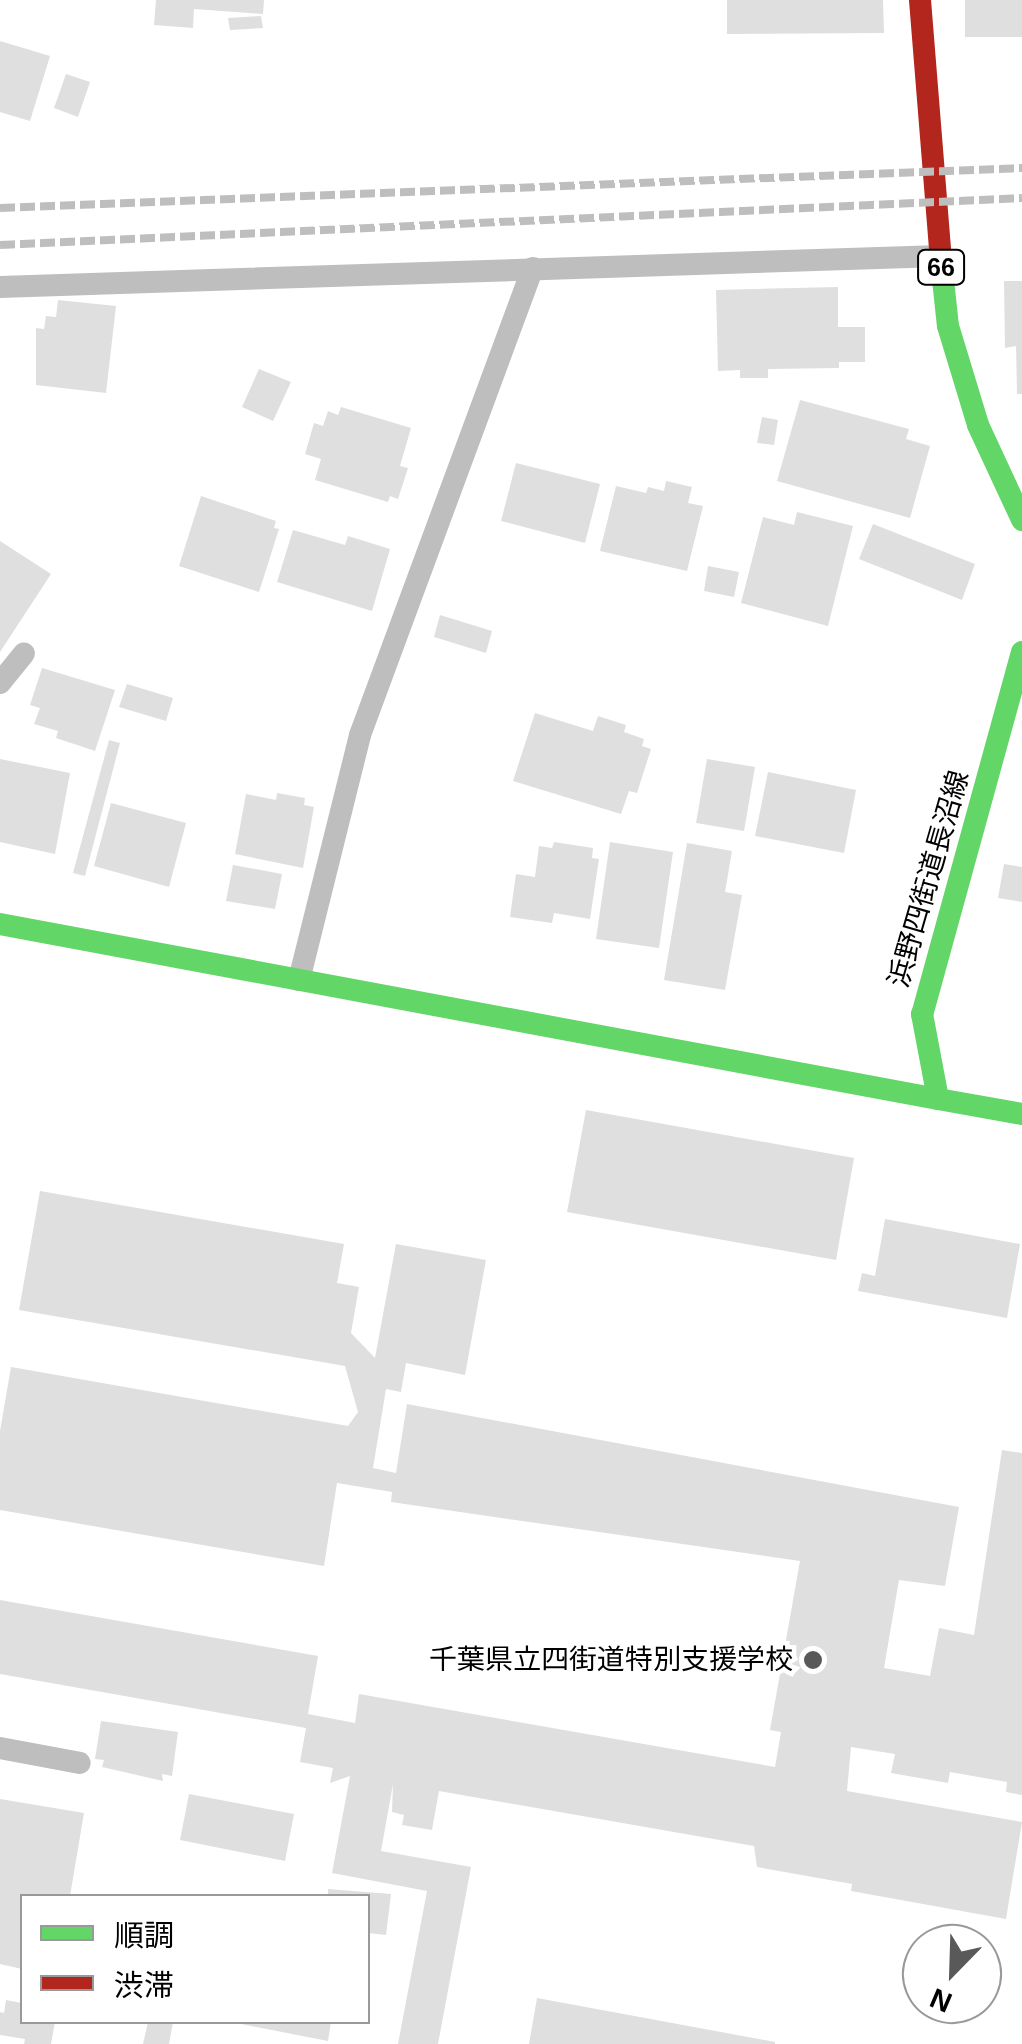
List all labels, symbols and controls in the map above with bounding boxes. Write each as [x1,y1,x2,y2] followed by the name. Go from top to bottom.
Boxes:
[916,247,966,287] road number: 66
[882,767,976,991] street label: 浜野四街道長沼線
[429,1643,793,1677] place label: 千葉県立四街道特別支援学校
[802,1649,824,1671] marker: 千葉県立四街道特別支援学校
[20,1894,370,2024] legend
[114,1919,174,1952] text: 順調
[902,1924,1002,2024] north arrow
[114,1969,174,2002] text: 渋滞
[926,1982,956,2018] text: N

